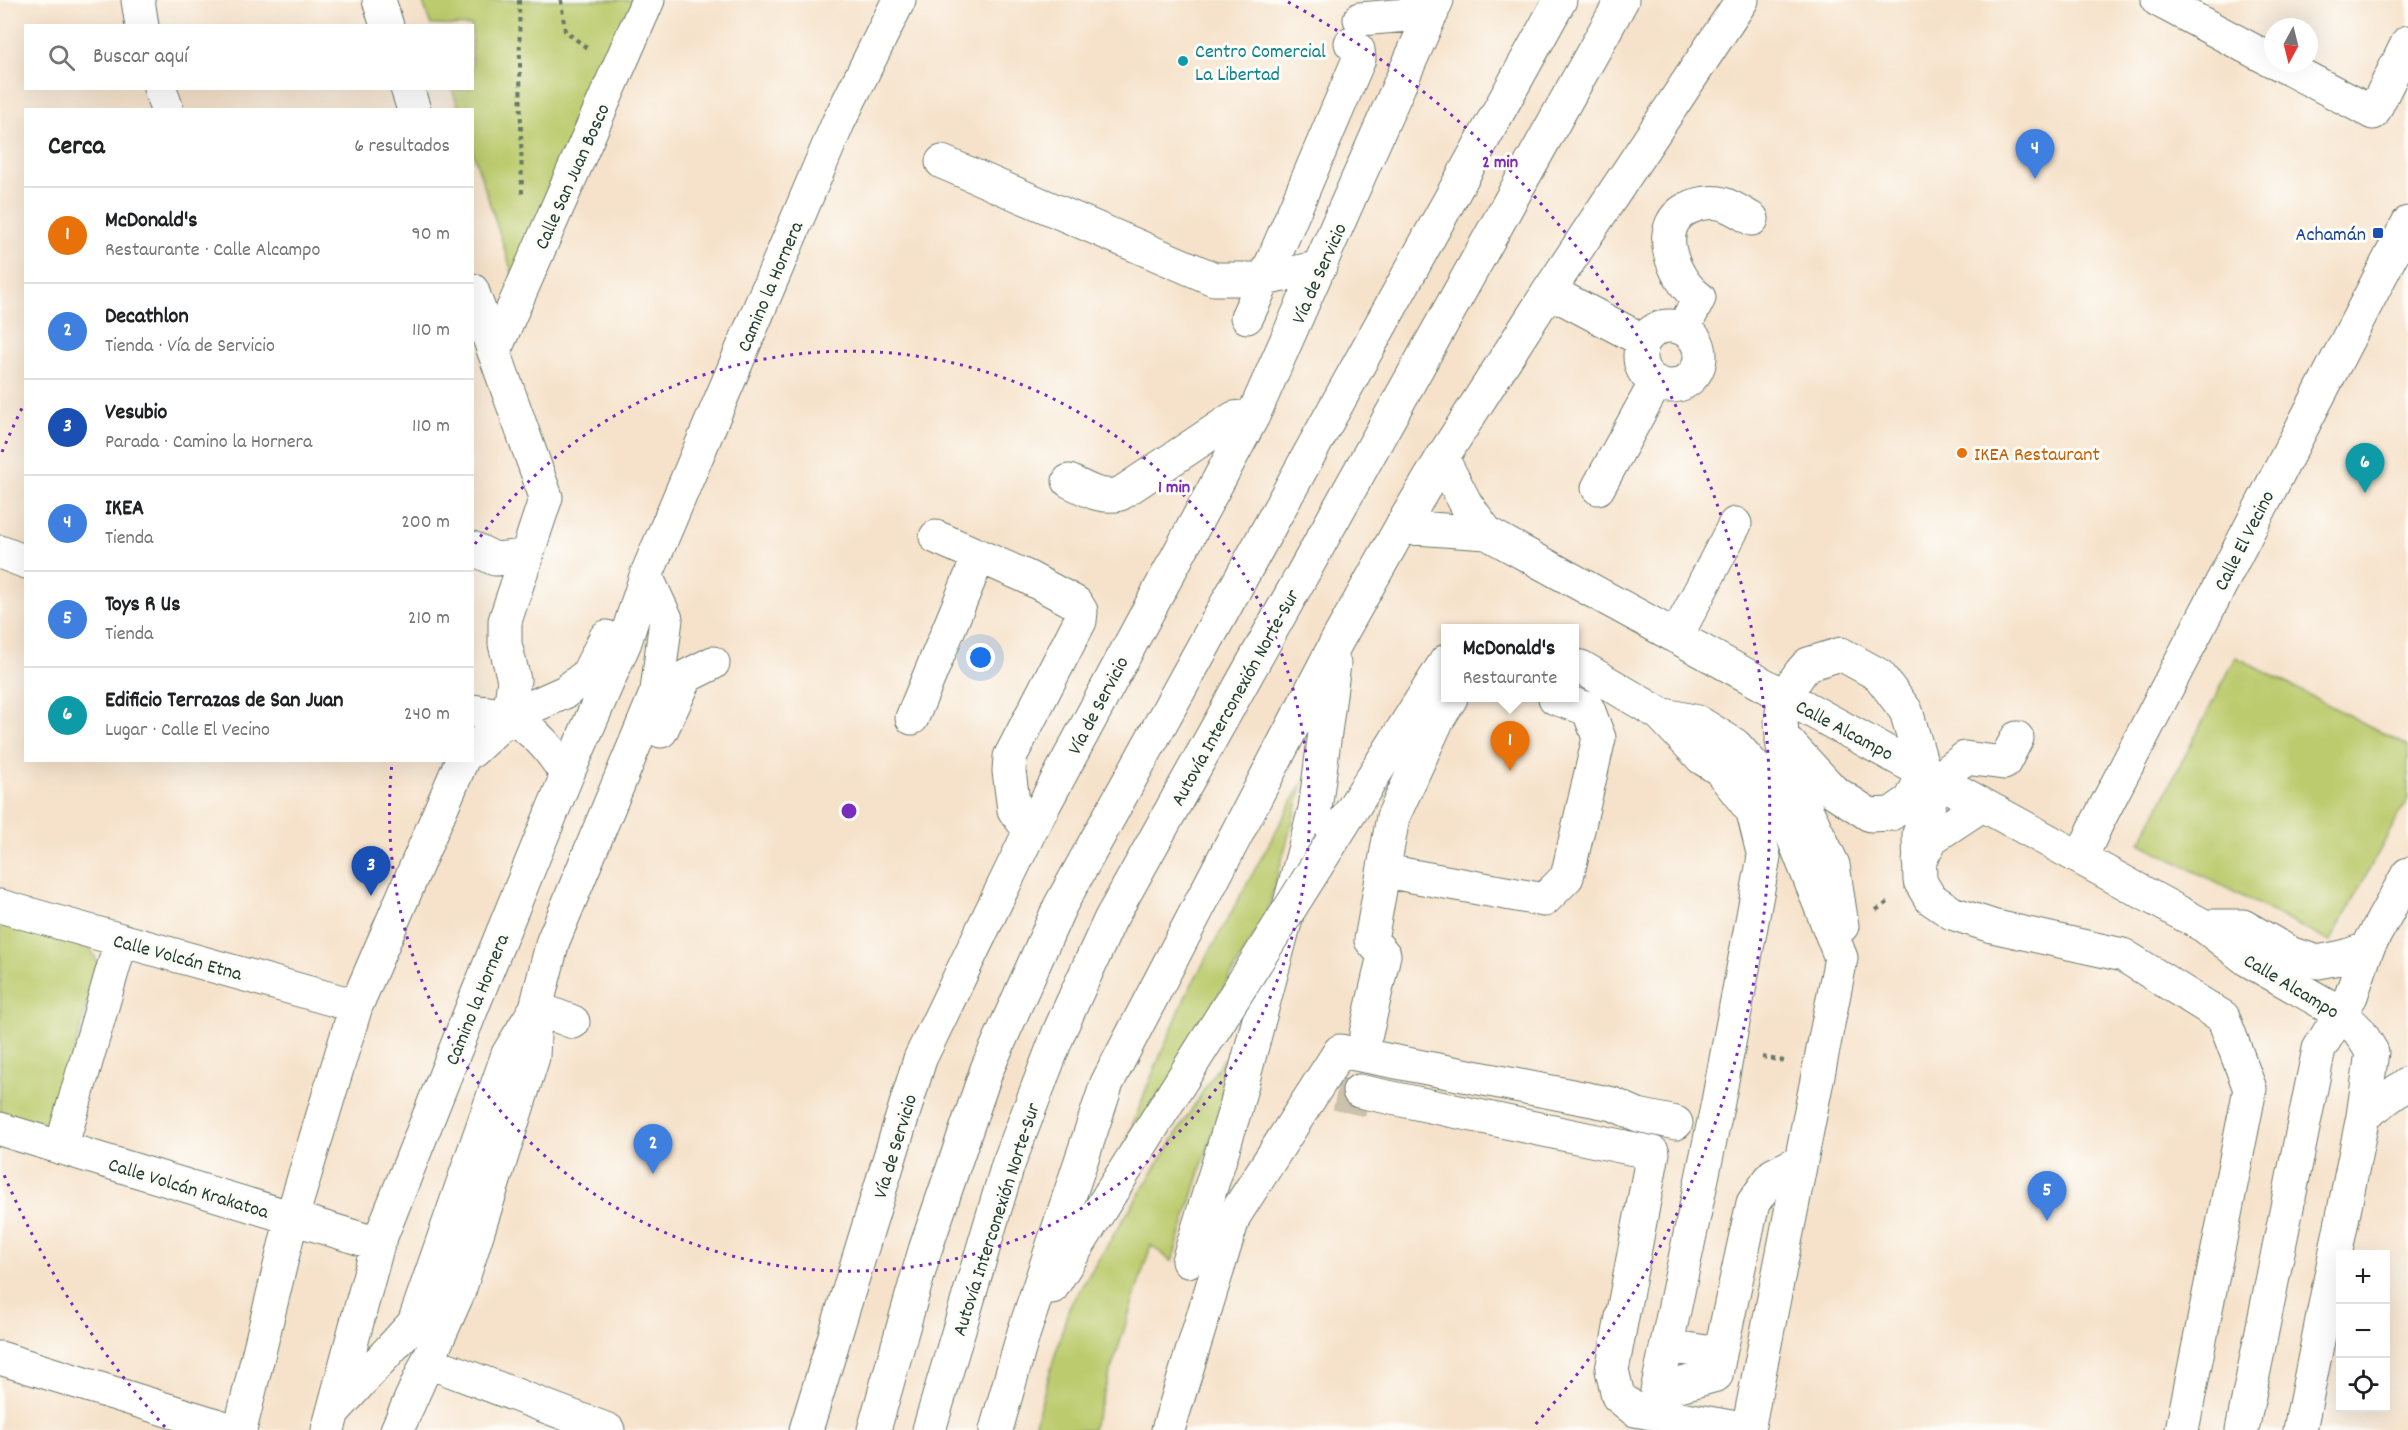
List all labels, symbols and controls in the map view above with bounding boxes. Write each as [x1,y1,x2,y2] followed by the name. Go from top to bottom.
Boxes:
[2264,18,2318,72] north arrow
[24,24,474,90] search box
[1195,39,1326,90] place label: Centro Comercial La Libertad
[45,41,78,74] icon: search
[93,42,188,73] text: Buscar aquí
[1176,54,1190,68] marker: Centro Comercial La Libertad
[529,100,619,255] street label: Calle San Juan Bosco
[48,129,105,166] text: Cerca
[2016,130,2054,179] pin: 4
[354,133,450,161] text: 6 resultados
[1482,151,1518,176] text: 2 min
[105,206,198,237] text: McDonald's
[732,217,812,357] street label: Camino la Hornera
[1286,219,1355,329] street label: Vía de Servicio
[65,221,70,249] text: 1
[412,221,450,249] text: 90 m
[2296,222,2366,250] place label: Achamán
[2371,226,2385,240] marker: Achamán
[105,237,320,265] text: Restaurante · Calle Alcampo
[105,302,189,333] text: Decathlon
[63,317,72,345] text: 2
[412,317,450,345] text: 110 m
[105,333,275,361] text: Tienda · Vía de Servicio
[105,398,167,429] text: Vesubio
[63,413,72,441] text: 3
[412,413,450,441] text: 110 m
[105,429,312,457] text: Parada · Camino la Hornera
[1974,442,2100,470] place label: IKEA Restaurant
[2346,444,2384,493] pin: 6
[1955,446,1969,460] marker: IKEA Restaurant
[1158,476,1190,501] text: 1 min
[2208,486,2283,596] street label: Calle El Vecino
[105,494,144,525] text: IKEA
[63,509,72,537] text: 4
[401,509,450,537] text: 200 m
[105,525,153,553] text: Tienda
[1165,585,1308,812] street label: Autovía Interconexión Norte-Sur
[105,590,180,621] text: Toys R Us
[63,605,72,633] text: 5
[408,605,450,633] text: 210 m
[105,621,153,649] text: Tienda
[1441,624,1579,702] popup
[1463,634,1555,665] text: McDonald's
[966,643,995,672] your location
[1062,652,1137,761] street label: Vía de Servicio
[1463,665,1557,693] text: Restaurante
[105,686,344,717] text: Edificio Terrazas de San Juan
[1790,694,1898,769] street label: Calle Alcampo
[63,701,72,729] text: 6
[404,701,450,729] text: 240 m
[105,717,270,745] text: Lugar · Calle El Vecino
[1490,722,1530,771] pin: 1
[839,801,859,821] centre of rings
[352,846,391,896] pin: 3
[110,928,245,990] street label: Calle Volcán Etna
[440,930,518,1070] street label: Camino la Hornera
[2237,948,2344,1027] street label: Calle Alcampo
[868,1091,926,1202] street label: Vía de Servicio
[947,1099,1049,1340] street label: Autovía Interconexión Norte-Sur
[634,1124,672,1174] pin: 2
[104,1152,272,1228] street label: Calle Volcán Krakatoa
[2028,1172,2066,1221] pin: 5
[2336,1250,2390,1412] map controls
[2336,1250,2390,1304] button: +
[2336,1304,2390,1358] button: −
[2336,1358,2390,1412] button: locate

